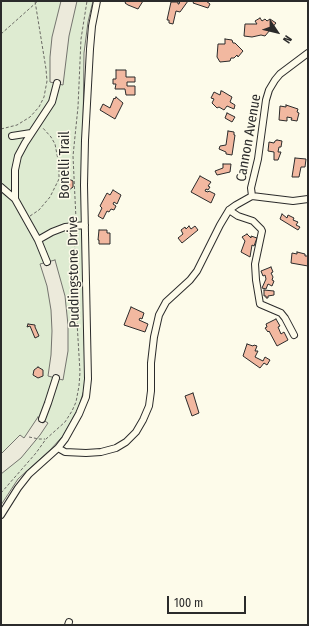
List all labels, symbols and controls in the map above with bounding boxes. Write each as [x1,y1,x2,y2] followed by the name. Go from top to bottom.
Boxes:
[257,12,297,52] north arrow
[280,33,294,46] text: N
[233,93,265,183] street label: Cannon Avenue
[57,131,73,199] street label: Bonelli Trail
[65,216,83,328] street label: Puddingstone Drive
[169,588,248,614] scale bar
[174,596,203,610] text: 100 m

